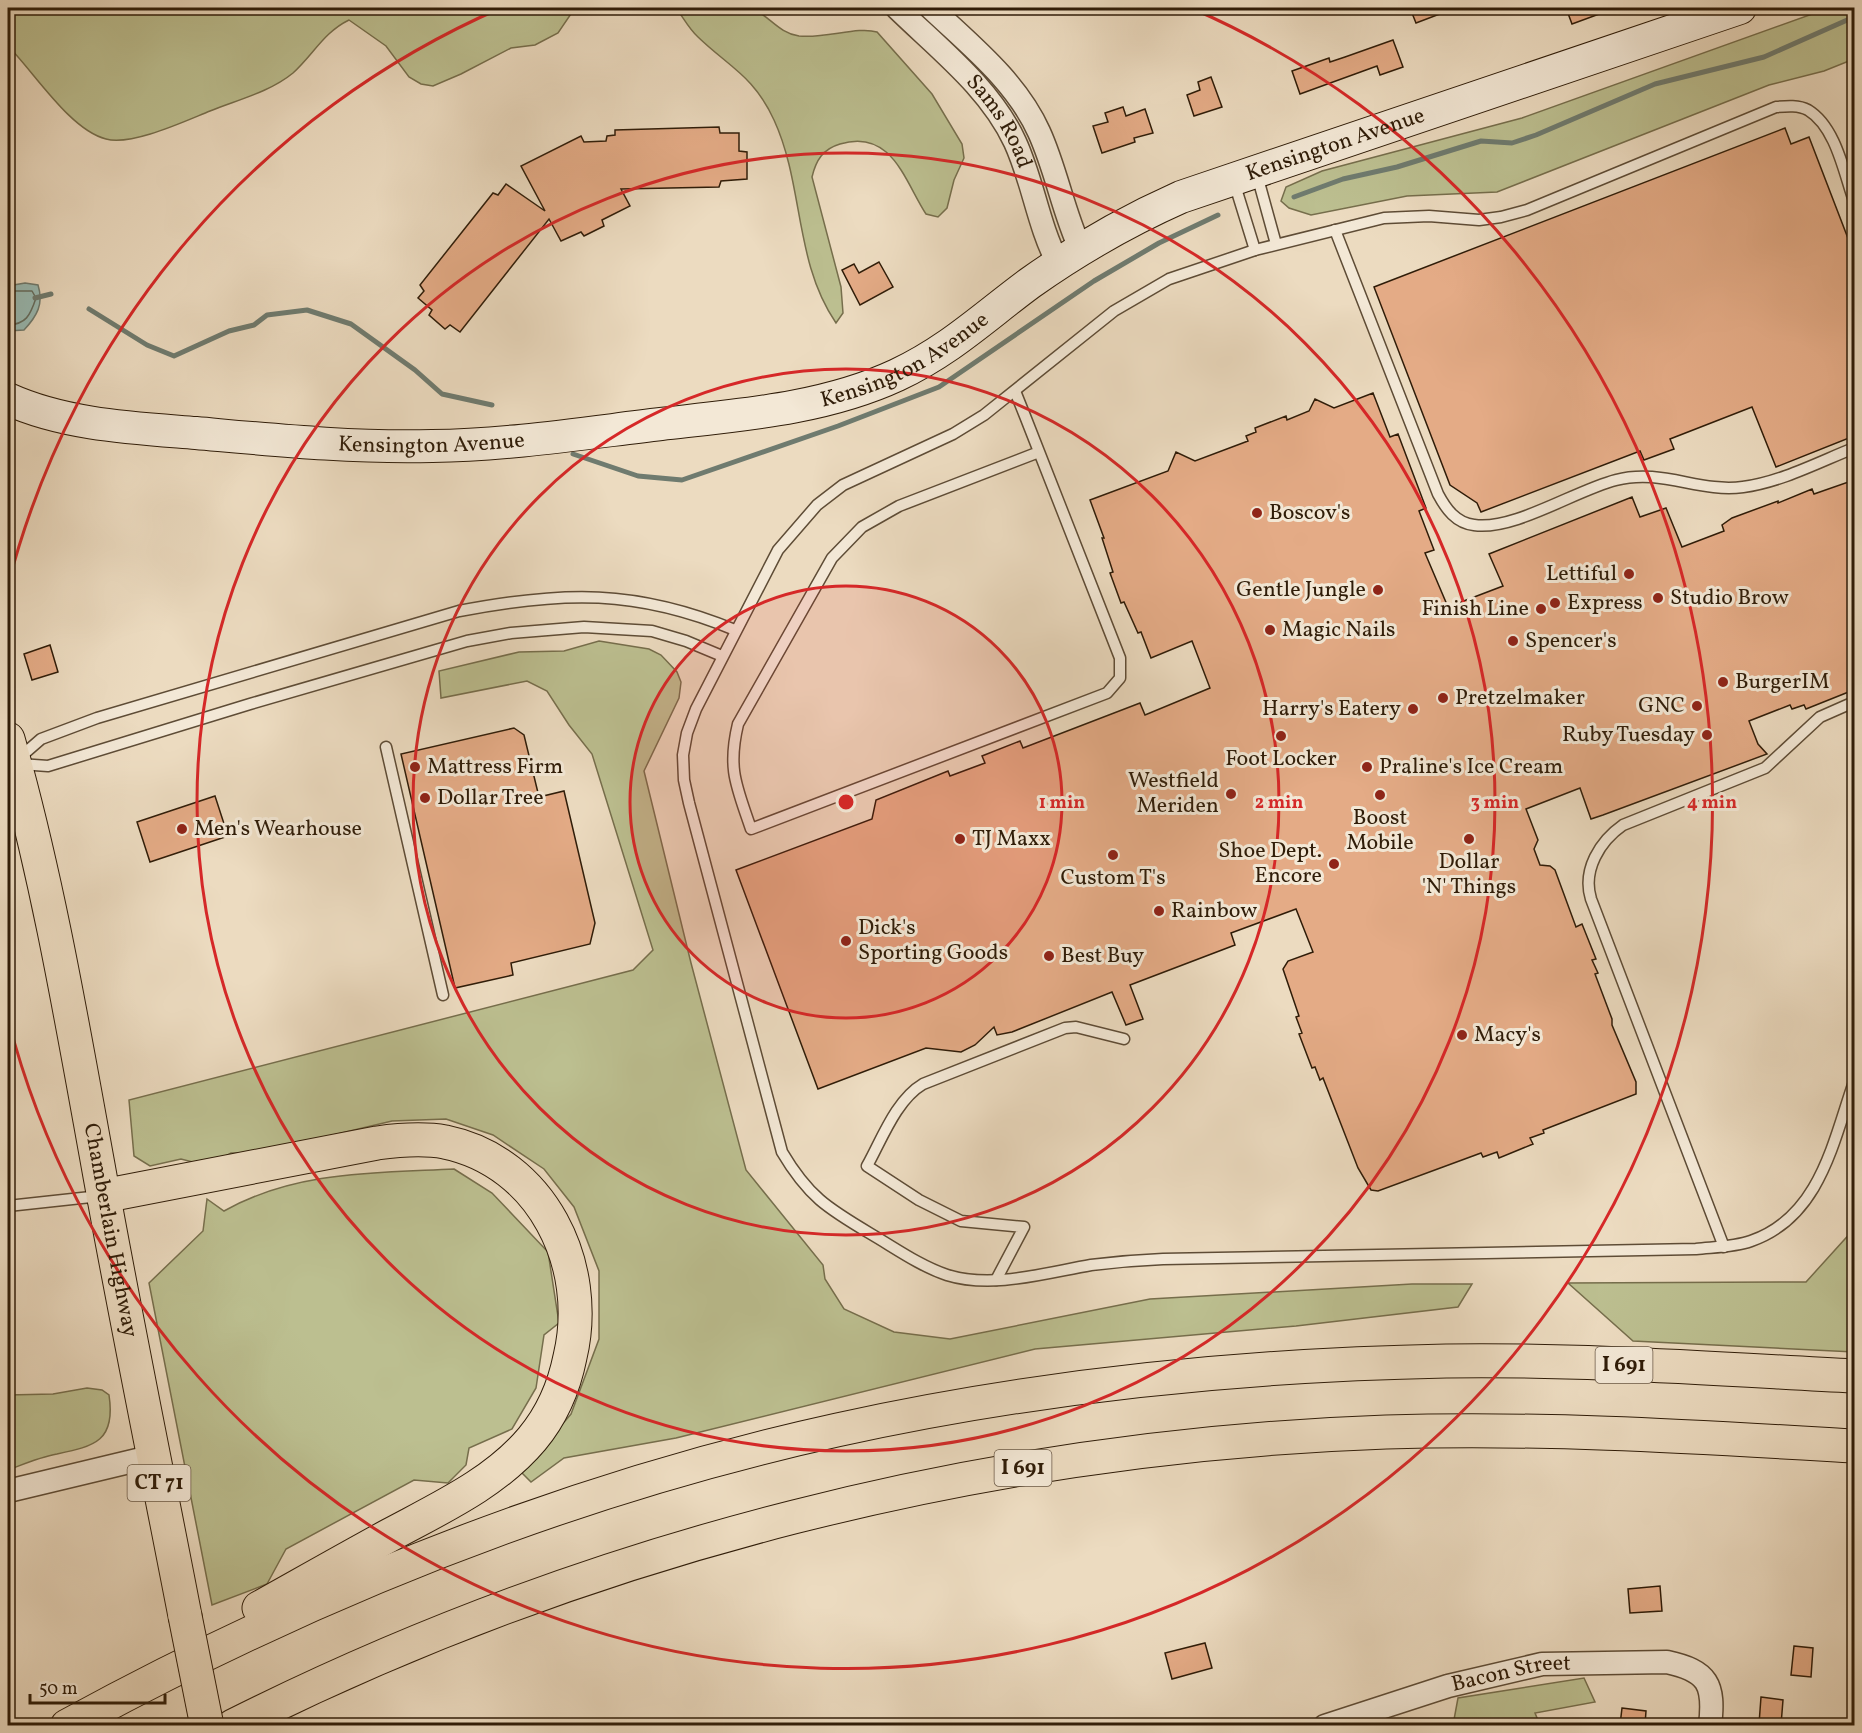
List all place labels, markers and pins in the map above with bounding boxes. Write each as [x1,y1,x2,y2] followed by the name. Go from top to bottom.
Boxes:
[1269,498,1351,529] place label: Boscov's
[1250,506,1264,520] marker: Boscov's
[1546,559,1617,590] place label: Lettiful
[1622,567,1636,581] marker: Lettiful
[1236,575,1366,606] place label: Gentle Jungle
[1371,583,1385,597] marker: Gentle Jungle
[1670,583,1789,614] place label: Studio Brow
[1567,588,1643,619] place label: Express
[1651,591,1665,605] marker: Studio Brow
[1422,594,1529,625] place label: Finish Line
[1548,596,1562,610] marker: Express
[1534,602,1548,616] marker: Finish Line
[1282,615,1395,646] place label: Magic Nails
[1263,623,1277,637] marker: Magic Nails
[1525,626,1617,657] place label: Spencer's
[1506,634,1520,648] marker: Spencer's
[1735,667,1830,698] place label: BurgerIM
[1716,675,1730,689] marker: BurgerIM
[1455,683,1585,714] place label: Pretzelmaker
[1436,691,1450,705] marker: Pretzelmaker
[1638,691,1685,722] place label: GNC
[1262,694,1401,725] place label: Harry's Eatery
[1690,699,1704,713] marker: GNC
[1406,702,1420,716] marker: Harry's Eatery
[1562,720,1695,751] place label: Ruby Tuesday
[1700,728,1714,742] marker: Ruby Tuesday
[1274,729,1288,743] marker: Foot Locker
[1225,744,1337,775] place label: Foot Locker
[427,752,563,783] place label: Mattress Firm
[1379,752,1563,783] place label: Praline's Ice Cream
[408,760,422,774] marker: Mattress Firm
[1360,760,1374,774] marker: Praline's Ice Cream
[1128,766,1219,822] place label: Westfield Meriden
[437,783,544,814] place label: Dollar Tree
[1224,787,1238,801] marker: Westfield Meriden
[1373,788,1387,802] marker: Boost Mobile
[418,791,432,805] marker: Dollar Tree
[836,792,856,812] centre of rings
[1346,803,1414,859] place label: Boost Mobile
[194,814,362,845] place label: Men's Wearhouse
[175,822,189,836] marker: Men's Wearhouse
[972,824,1051,855] place label: TJ Maxx
[953,832,967,846] marker: TJ Maxx
[1462,832,1476,846] marker: Dollar 'N' Things
[1218,836,1322,892] place label: Shoe Dept. Encore
[1422,847,1516,903] place label: Dollar 'N' Things
[1106,848,1120,862] marker: Custom T's
[1327,857,1341,871] marker: Shoe Dept. Encore
[1060,863,1166,894] place label: Custom T's
[1171,896,1257,927] place label: Rainbow
[1152,904,1166,918] marker: Rainbow
[858,913,1008,969] place label: Dick's Sporting Goods
[839,934,853,948] marker: Dick's Sporting Goods
[1061,941,1144,972] place label: Best Buy
[1042,949,1056,963] marker: Best Buy
[1474,1020,1541,1051] place label: Macy's
[1455,1028,1469,1042] marker: Macy's

